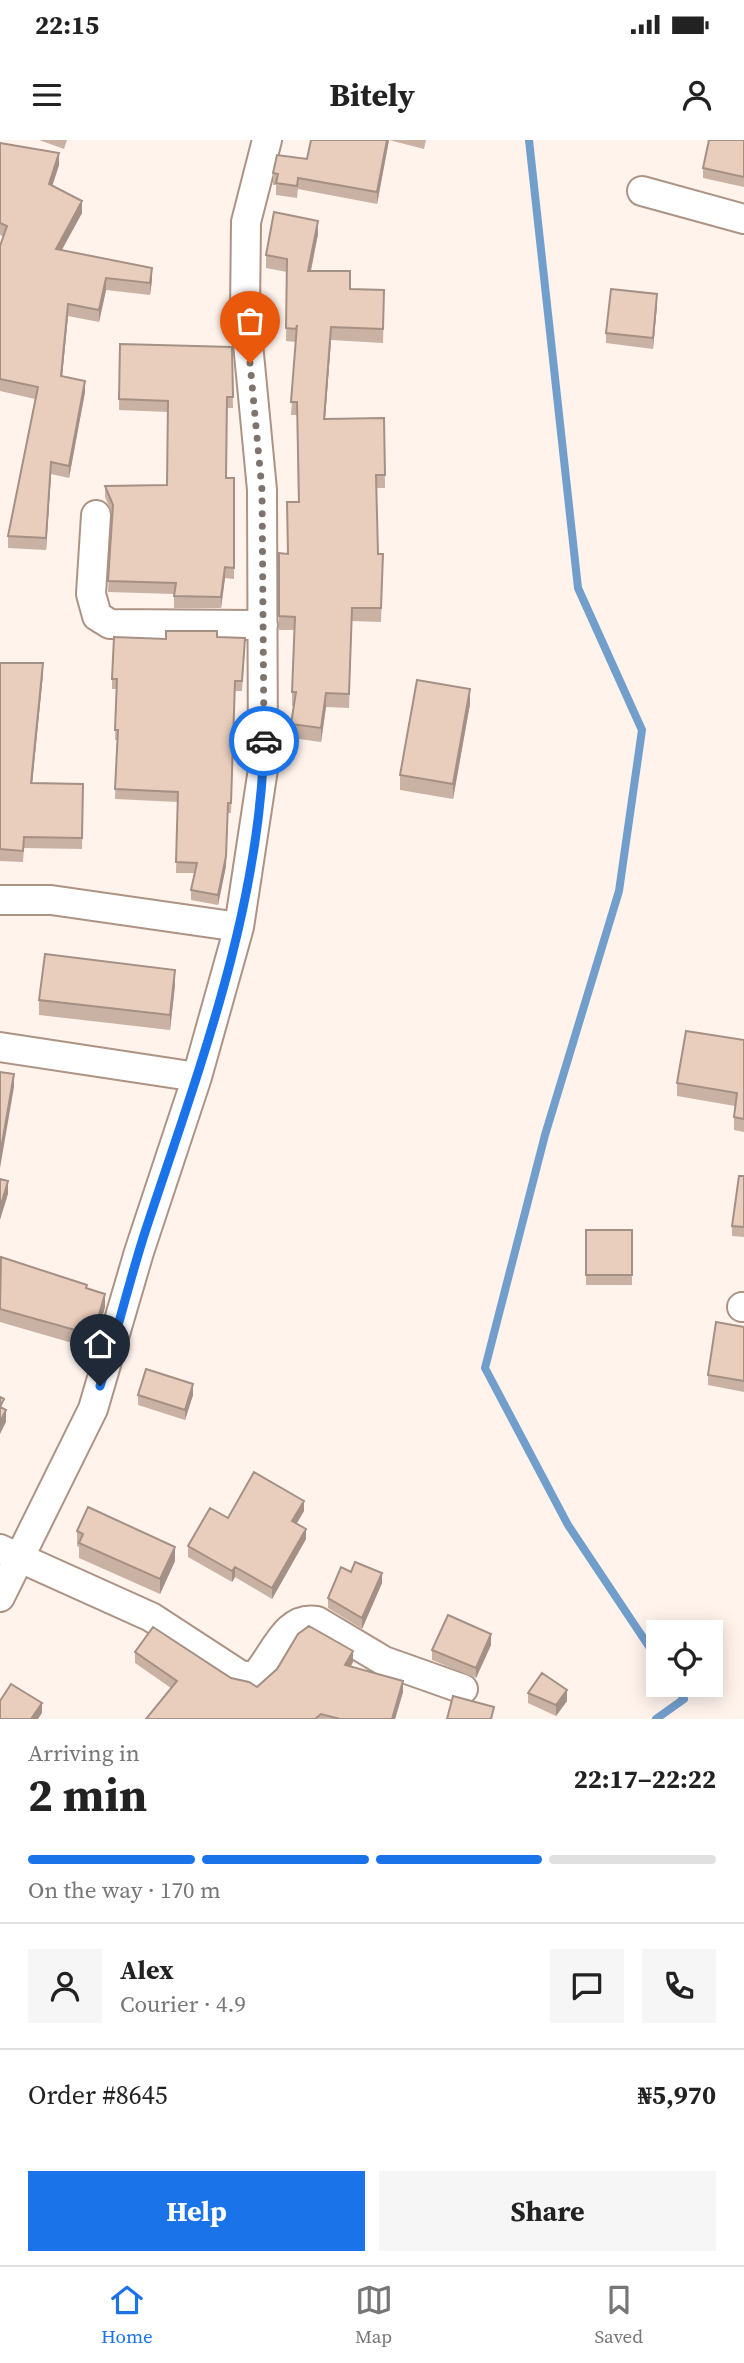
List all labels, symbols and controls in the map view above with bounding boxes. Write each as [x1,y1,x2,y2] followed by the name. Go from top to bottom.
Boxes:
[35,7,99,43] text: 22:15
[329,73,415,117] text: Bitely
[28,76,66,114] icon: menu
[678,76,716,114] icon: person
[220,291,280,363] pin
[231,302,269,340] icon: bag
[229,706,299,776] courier
[245,722,283,760] icon: car
[70,1314,130,1386] pin
[81,1325,119,1363] icon: home
[646,1620,723,1697] map controls
[646,1620,723,1697] button: locate
[28,1737,140,1769] text: Arriving in
[574,1761,716,1797] text: 22:17–22:22
[28,1763,147,1826] text: 2 min
[28,1874,221,1906] text: On the way · 170 m
[28,1949,102,2023] button: person
[550,1949,624,2023] button: chat
[642,1949,716,2023] button: phone
[120,1952,174,1988] text: Alex
[120,1988,246,2020] text: Courier · 4.9
[28,2077,168,2113] text: Order #8645
[638,2077,716,2113] text: ₦5,970
[28,2171,365,2251] button: Help
[379,2171,716,2251] button: Share
[101,2281,153,2349] tab: Home
[355,2281,393,2349] tab: Map
[594,2281,643,2349] tab: Saved

